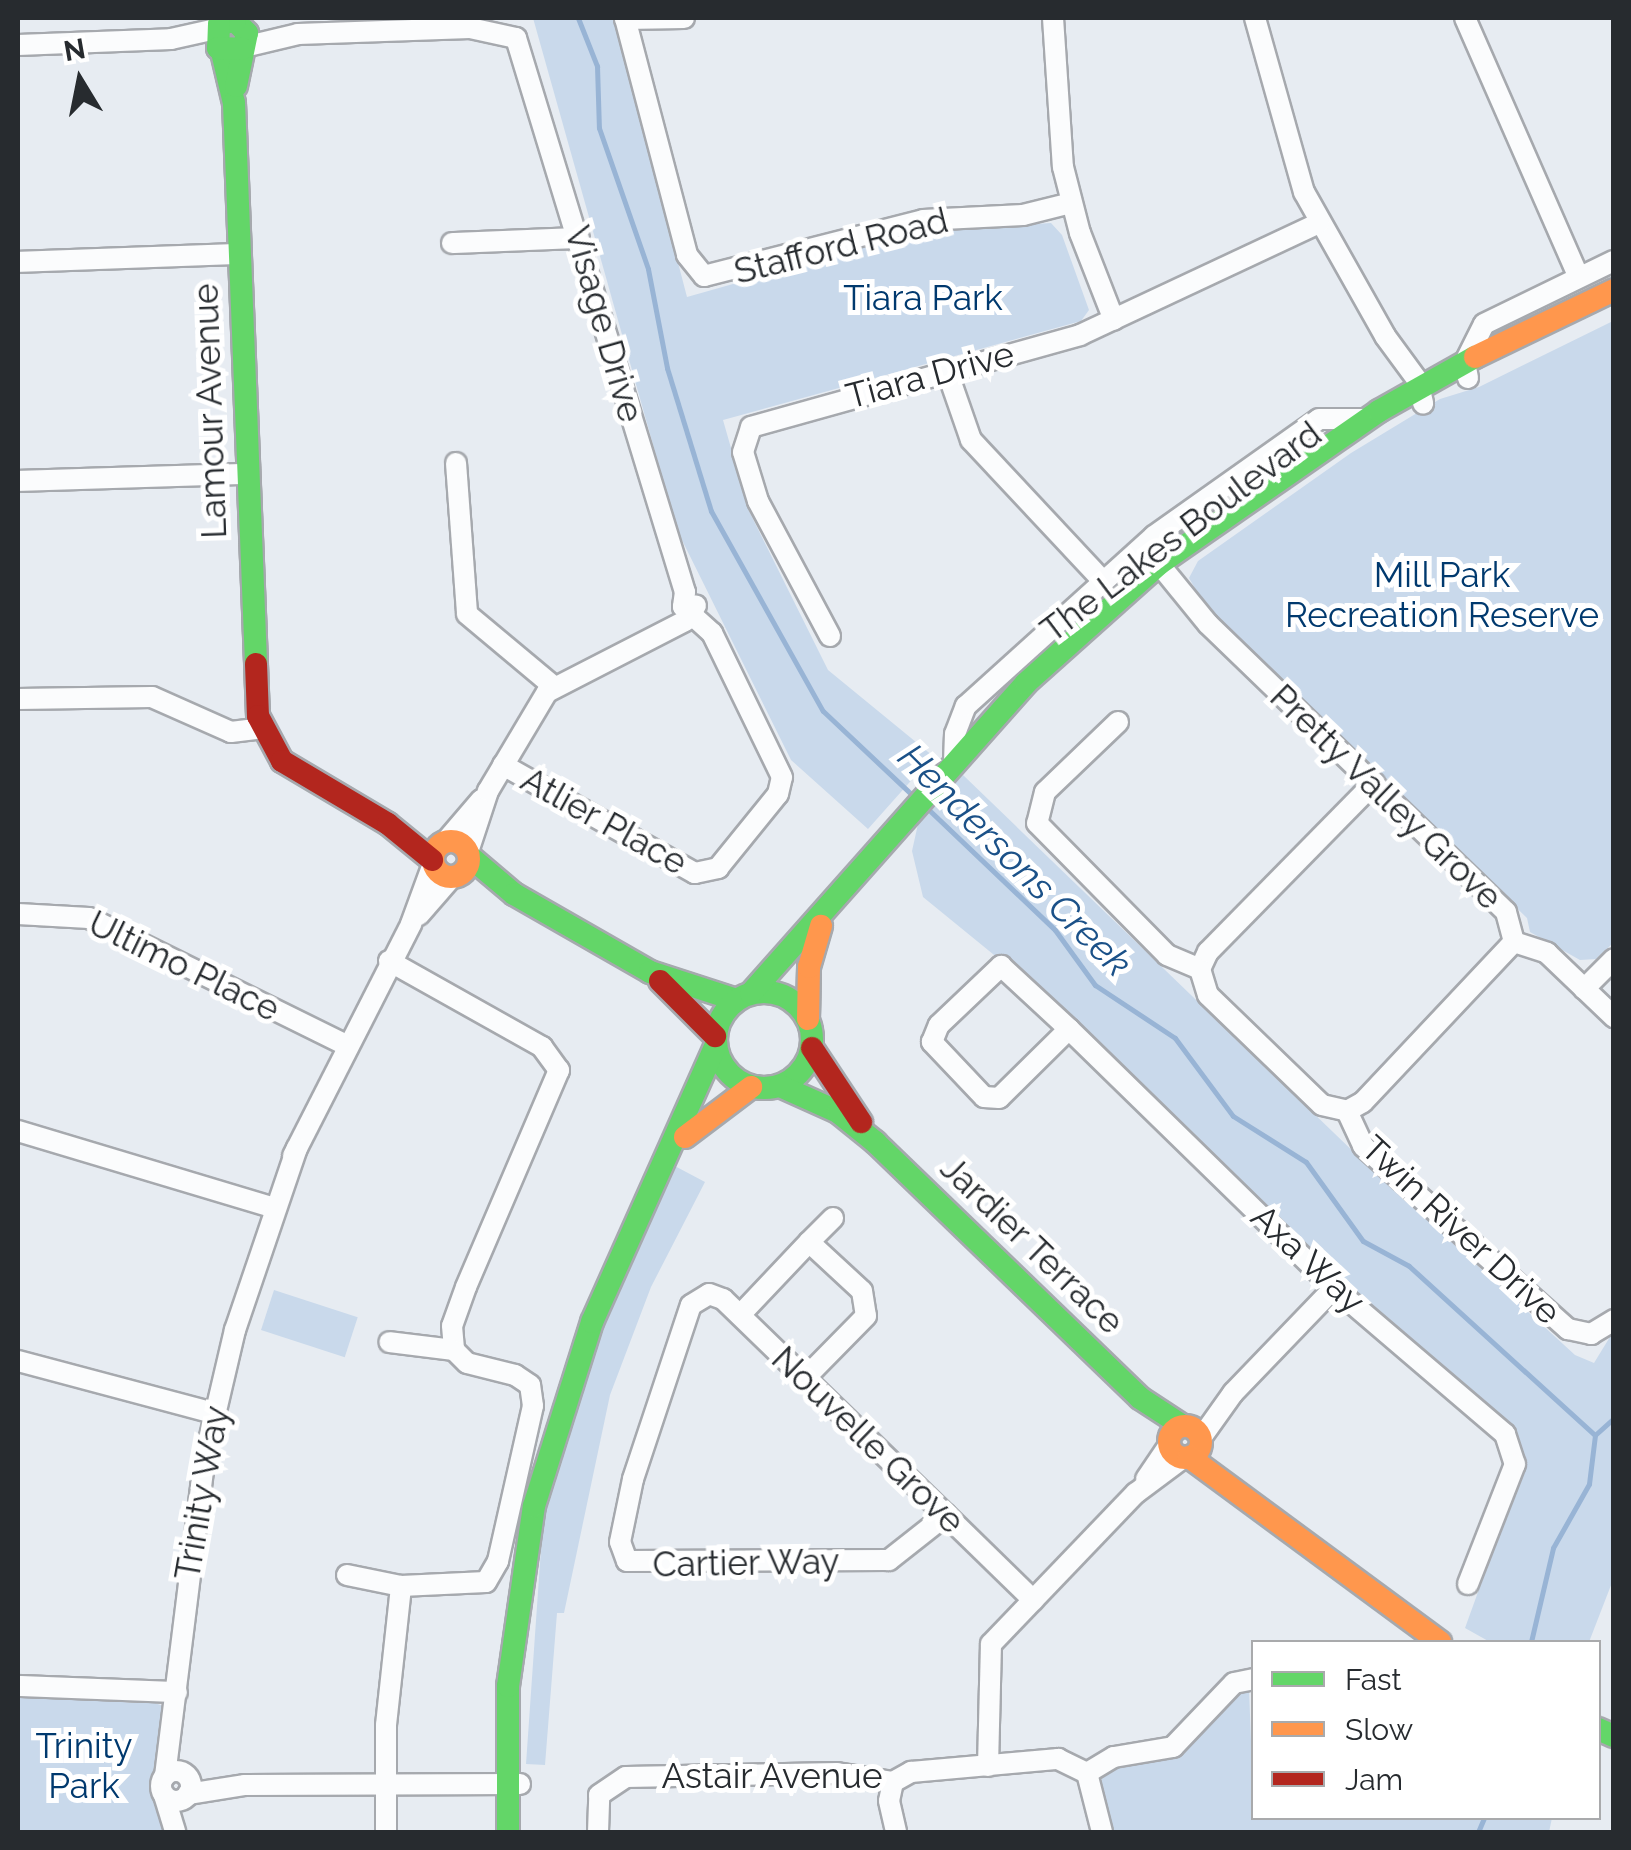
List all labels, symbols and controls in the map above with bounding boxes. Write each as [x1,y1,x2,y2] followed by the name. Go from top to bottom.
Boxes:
[30,30,130,130] north arrow
[61,32,88,68] text: N
[730,199,952,293] street label: Stafford Road
[556,221,652,427] street label: Visage Drive
[843,277,1003,319] park label: Tiara Park
[185,282,235,540] street label: Lamour Avenue
[842,332,1018,418] street label: Tiara Drive
[1033,413,1329,651] street label: The Lakes Boulevard
[1285,554,1599,636] park label: Mill Park Recreation Reserve
[1260,675,1512,919] street label: Pretty Valley Grove
[889,734,1141,986] water label: Hendersons Creek
[514,758,694,884] street label: Atlier Place
[82,902,286,1030] street label: Ultimo Place
[1353,1127,1569,1333] street label: Twin River Drive
[931,1147,1133,1343] street label: Jardier Terrace
[1242,1195,1374,1323] street label: Axa Way
[763,1338,973,1542] street label: Nouvelle Grove
[166,1402,238,1584] street label: Trinity Way
[651,1540,841,1586] street label: Cartier Way
[1251,1640,1601,1820] legend
[1345,1662,1402,1697] text: Fast
[1345,1712,1413,1747] text: Slow
[36,1725,132,1807] park label: Trinity Park
[661,1755,883,1797] street label: Astair Avenue
[1345,1762,1403,1797] text: Jam

